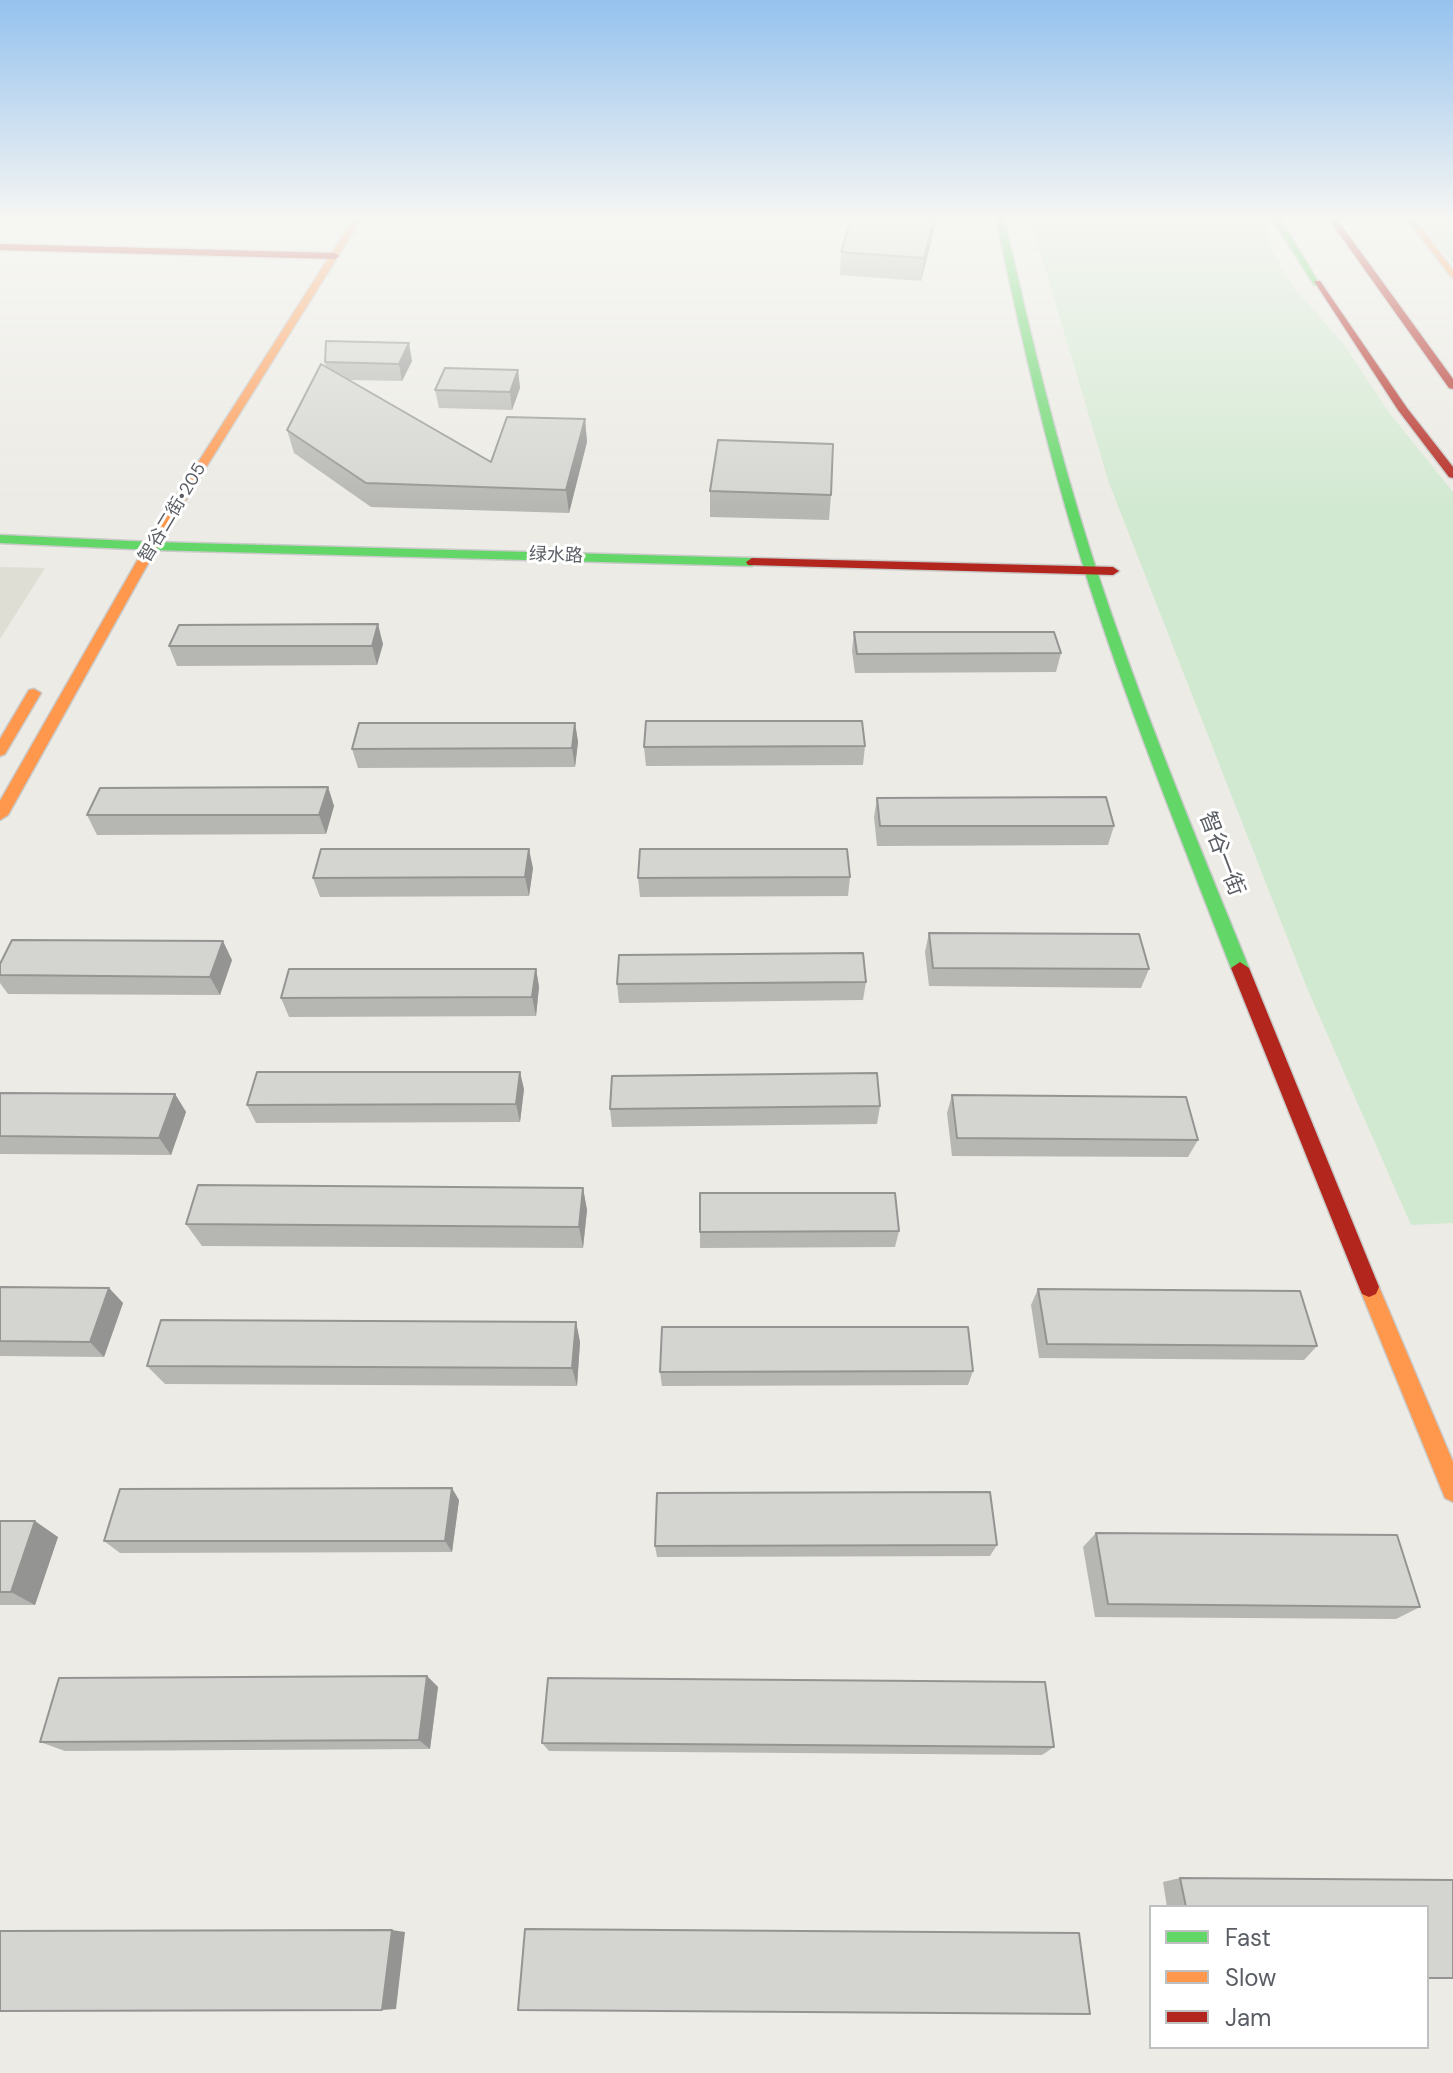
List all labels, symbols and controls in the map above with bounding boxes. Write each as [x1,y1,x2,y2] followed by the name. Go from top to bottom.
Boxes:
[135,459,211,567] street label: 智谷二街•205
[529,544,583,568] street label: 绿水路
[1193,808,1249,900] street label: 智谷一街
[1149,1905,1429,2049] legend
[1225,1922,1271,1953] text: Fast
[1225,1962,1276,1993] text: Slow
[1225,2002,1271,2033] text: Jam

